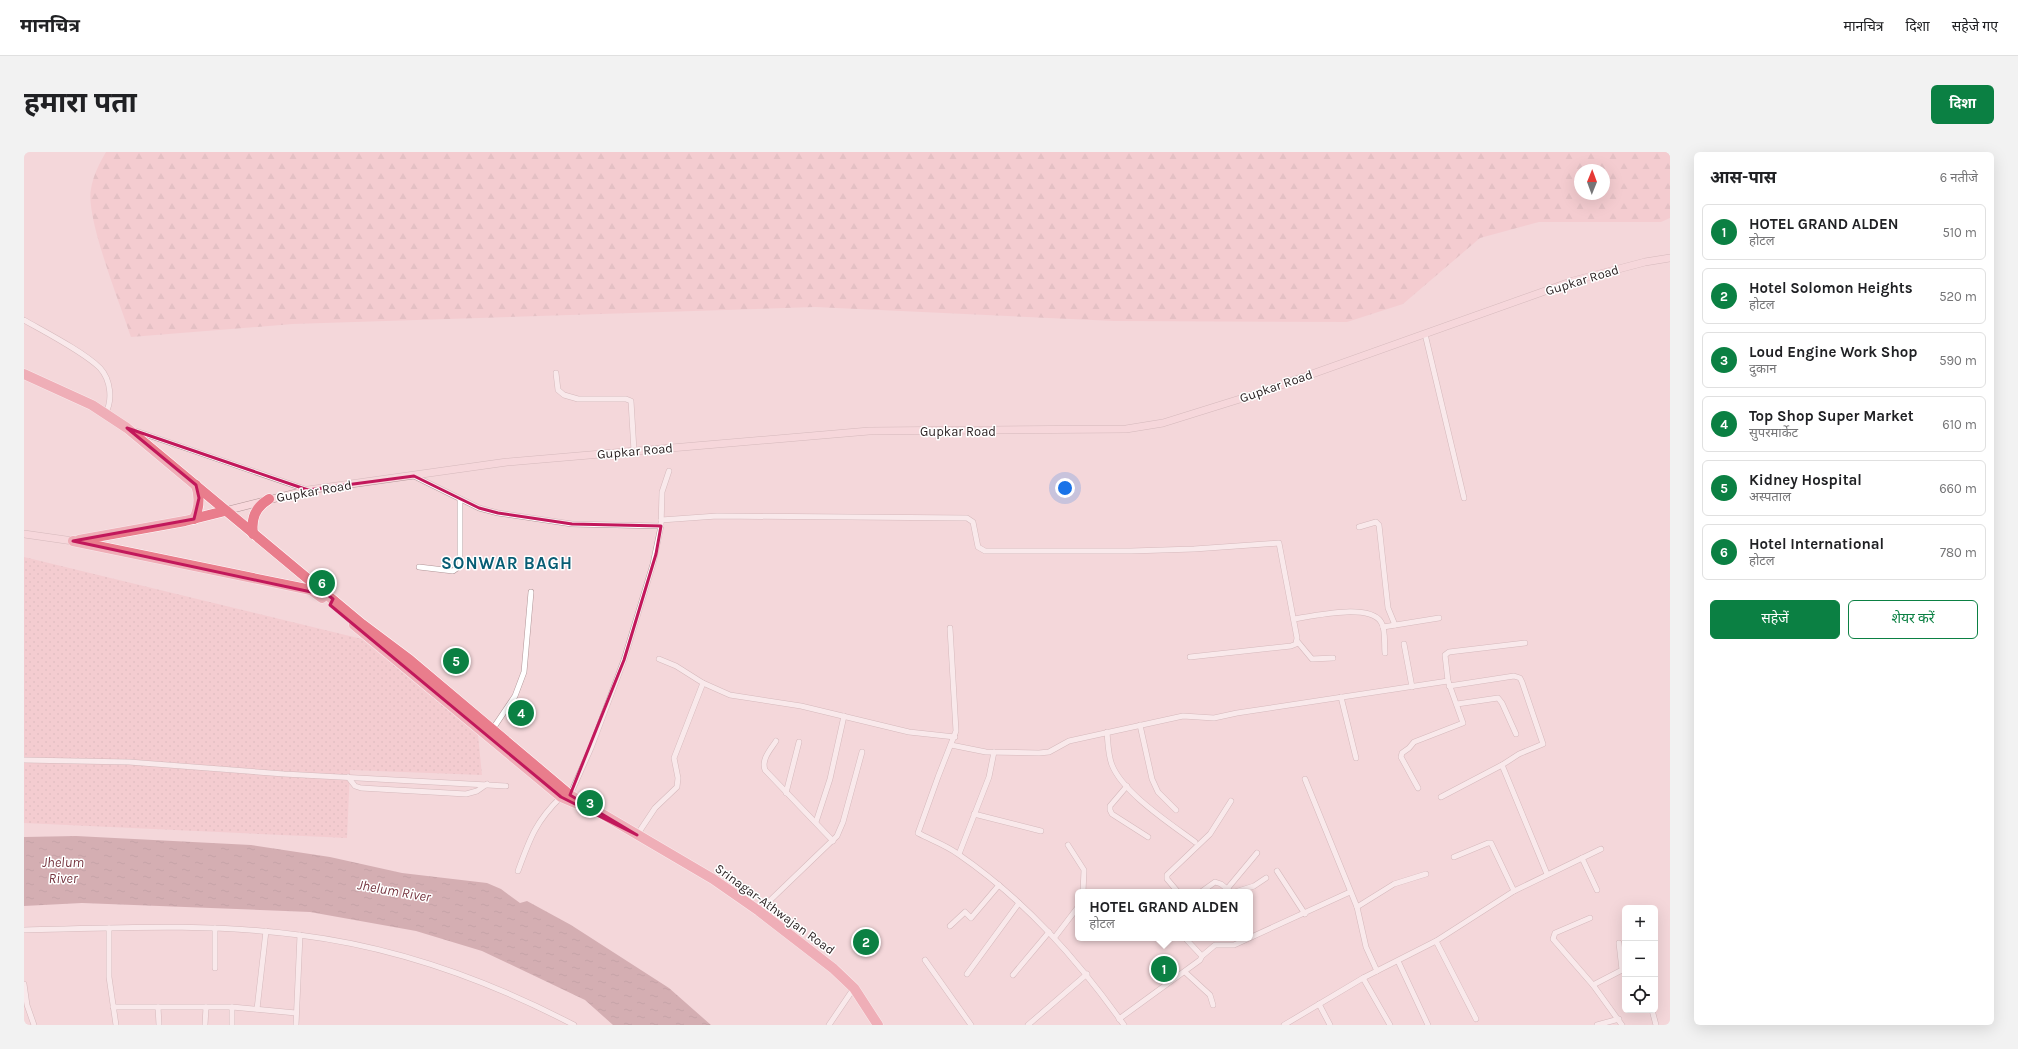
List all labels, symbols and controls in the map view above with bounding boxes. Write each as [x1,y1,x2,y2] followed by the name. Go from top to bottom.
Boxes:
[20,15,80,37] text: मानचित्र
[1844,18,1884,35] text: मानचित्र
[1906,18,1930,35] text: दिशा
[1952,18,1998,35] text: सहेजे गए
[1931,85,1994,124] button: दिशा
[24,86,137,119] text: हमारा पता
[1574,164,1610,200] north arrow
[1710,167,1776,187] text: आस-पास
[1940,170,1978,185] text: 6 नतीजे
[1749,215,1898,233] text: HOTEL GRAND ALDEN
[1722,225,1726,240] text: 1
[1942,225,1977,240] text: 510 m
[1749,233,1775,248] text: होटल
[1543,262,1621,298] street label: Gupkar Road
[1749,279,1913,297] text: Hotel Solomon Heights
[1720,289,1728,304] text: 2
[1939,289,1977,304] text: 520 m
[1749,297,1775,312] text: होटल
[1749,343,1917,361] text: Loud Engine Work Shop
[1720,353,1728,368] text: 3
[1939,353,1977,368] text: 590 m
[1749,361,1776,376] text: दुकान
[1238,367,1314,405] street label: Gupkar Road
[1749,407,1914,425] text: Top Shop Super Market
[1720,417,1728,432] text: 4
[1942,417,1977,432] text: 610 m
[920,424,996,439] street label: Gupkar Road
[1749,425,1798,440] text: सुपरमार्केट
[596,440,674,462] street label: Gupkar Road
[1749,471,1862,489] text: Kidney Hospital
[275,477,353,505] street label: Gupkar Road
[1055,478,1075,498] your location
[1720,481,1728,496] text: 5
[1939,481,1977,496] text: 660 m
[1749,489,1791,504] text: अस्पताल
[1749,535,1884,553] text: Hotel International
[1720,545,1728,560] text: 6
[1940,545,1977,560] text: 780 m
[441,553,573,573] district label: SONWAR BAGH
[1749,553,1775,568] text: होटल
[309,568,335,598] pin: 6
[1710,600,1840,639] button: सहेजें
[1848,600,1978,639] button: शेयर करें
[443,646,469,676] pin: 5
[508,698,534,728] pin: 4
[577,788,603,818] pin: 3
[42,854,84,887] water label: Jhelum River
[712,861,838,957] street label: Srinagar-Athwajan Road
[356,876,433,906] water label: Jhelum River
[1075,889,1253,941] popup
[1089,898,1239,916] text: HOTEL GRAND ALDEN
[1622,905,1658,1013] map controls
[1622,905,1658,941] button: +
[1089,916,1115,931] text: होटल
[853,927,879,957] pin: 2
[1622,941,1658,977] button: −
[1151,954,1177,984] pin: 1
[1622,977,1658,1013] button: locate

